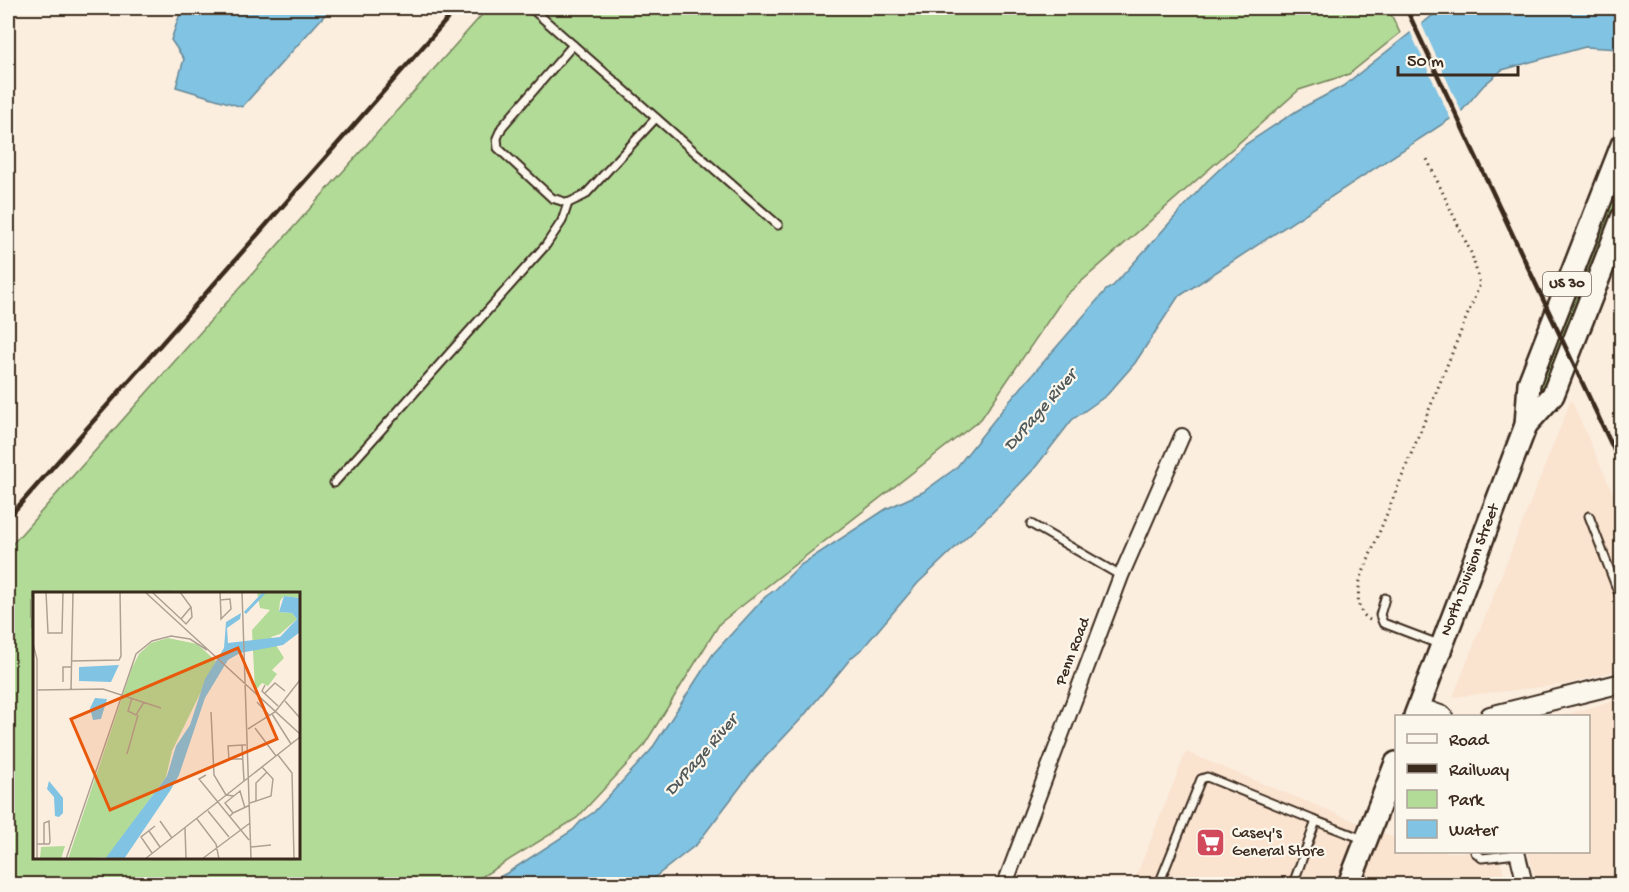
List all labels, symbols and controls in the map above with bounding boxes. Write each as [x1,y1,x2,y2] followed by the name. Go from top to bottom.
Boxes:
[1398,39,1518,77] scale bar
[1407,52,1444,73] text: 50 m
[1543,272,1591,296] road number: US 30
[1000,363,1084,456] water label: DuPage River
[1437,500,1505,639] street label: North Division Street
[33,592,300,859] inset map
[1052,614,1096,689] street label: Penn Road
[661,708,745,801] water label: DuPage River
[1395,715,1590,853] legend
[1449,731,1490,752] text: Road
[1449,761,1509,782] text: Railway
[1448,791,1485,812] text: Park
[1449,821,1499,842] text: Water
[1232,825,1325,862] place label: Casey's General Store
[1195,827,1227,859] supermarket icon: Casey's General Store

